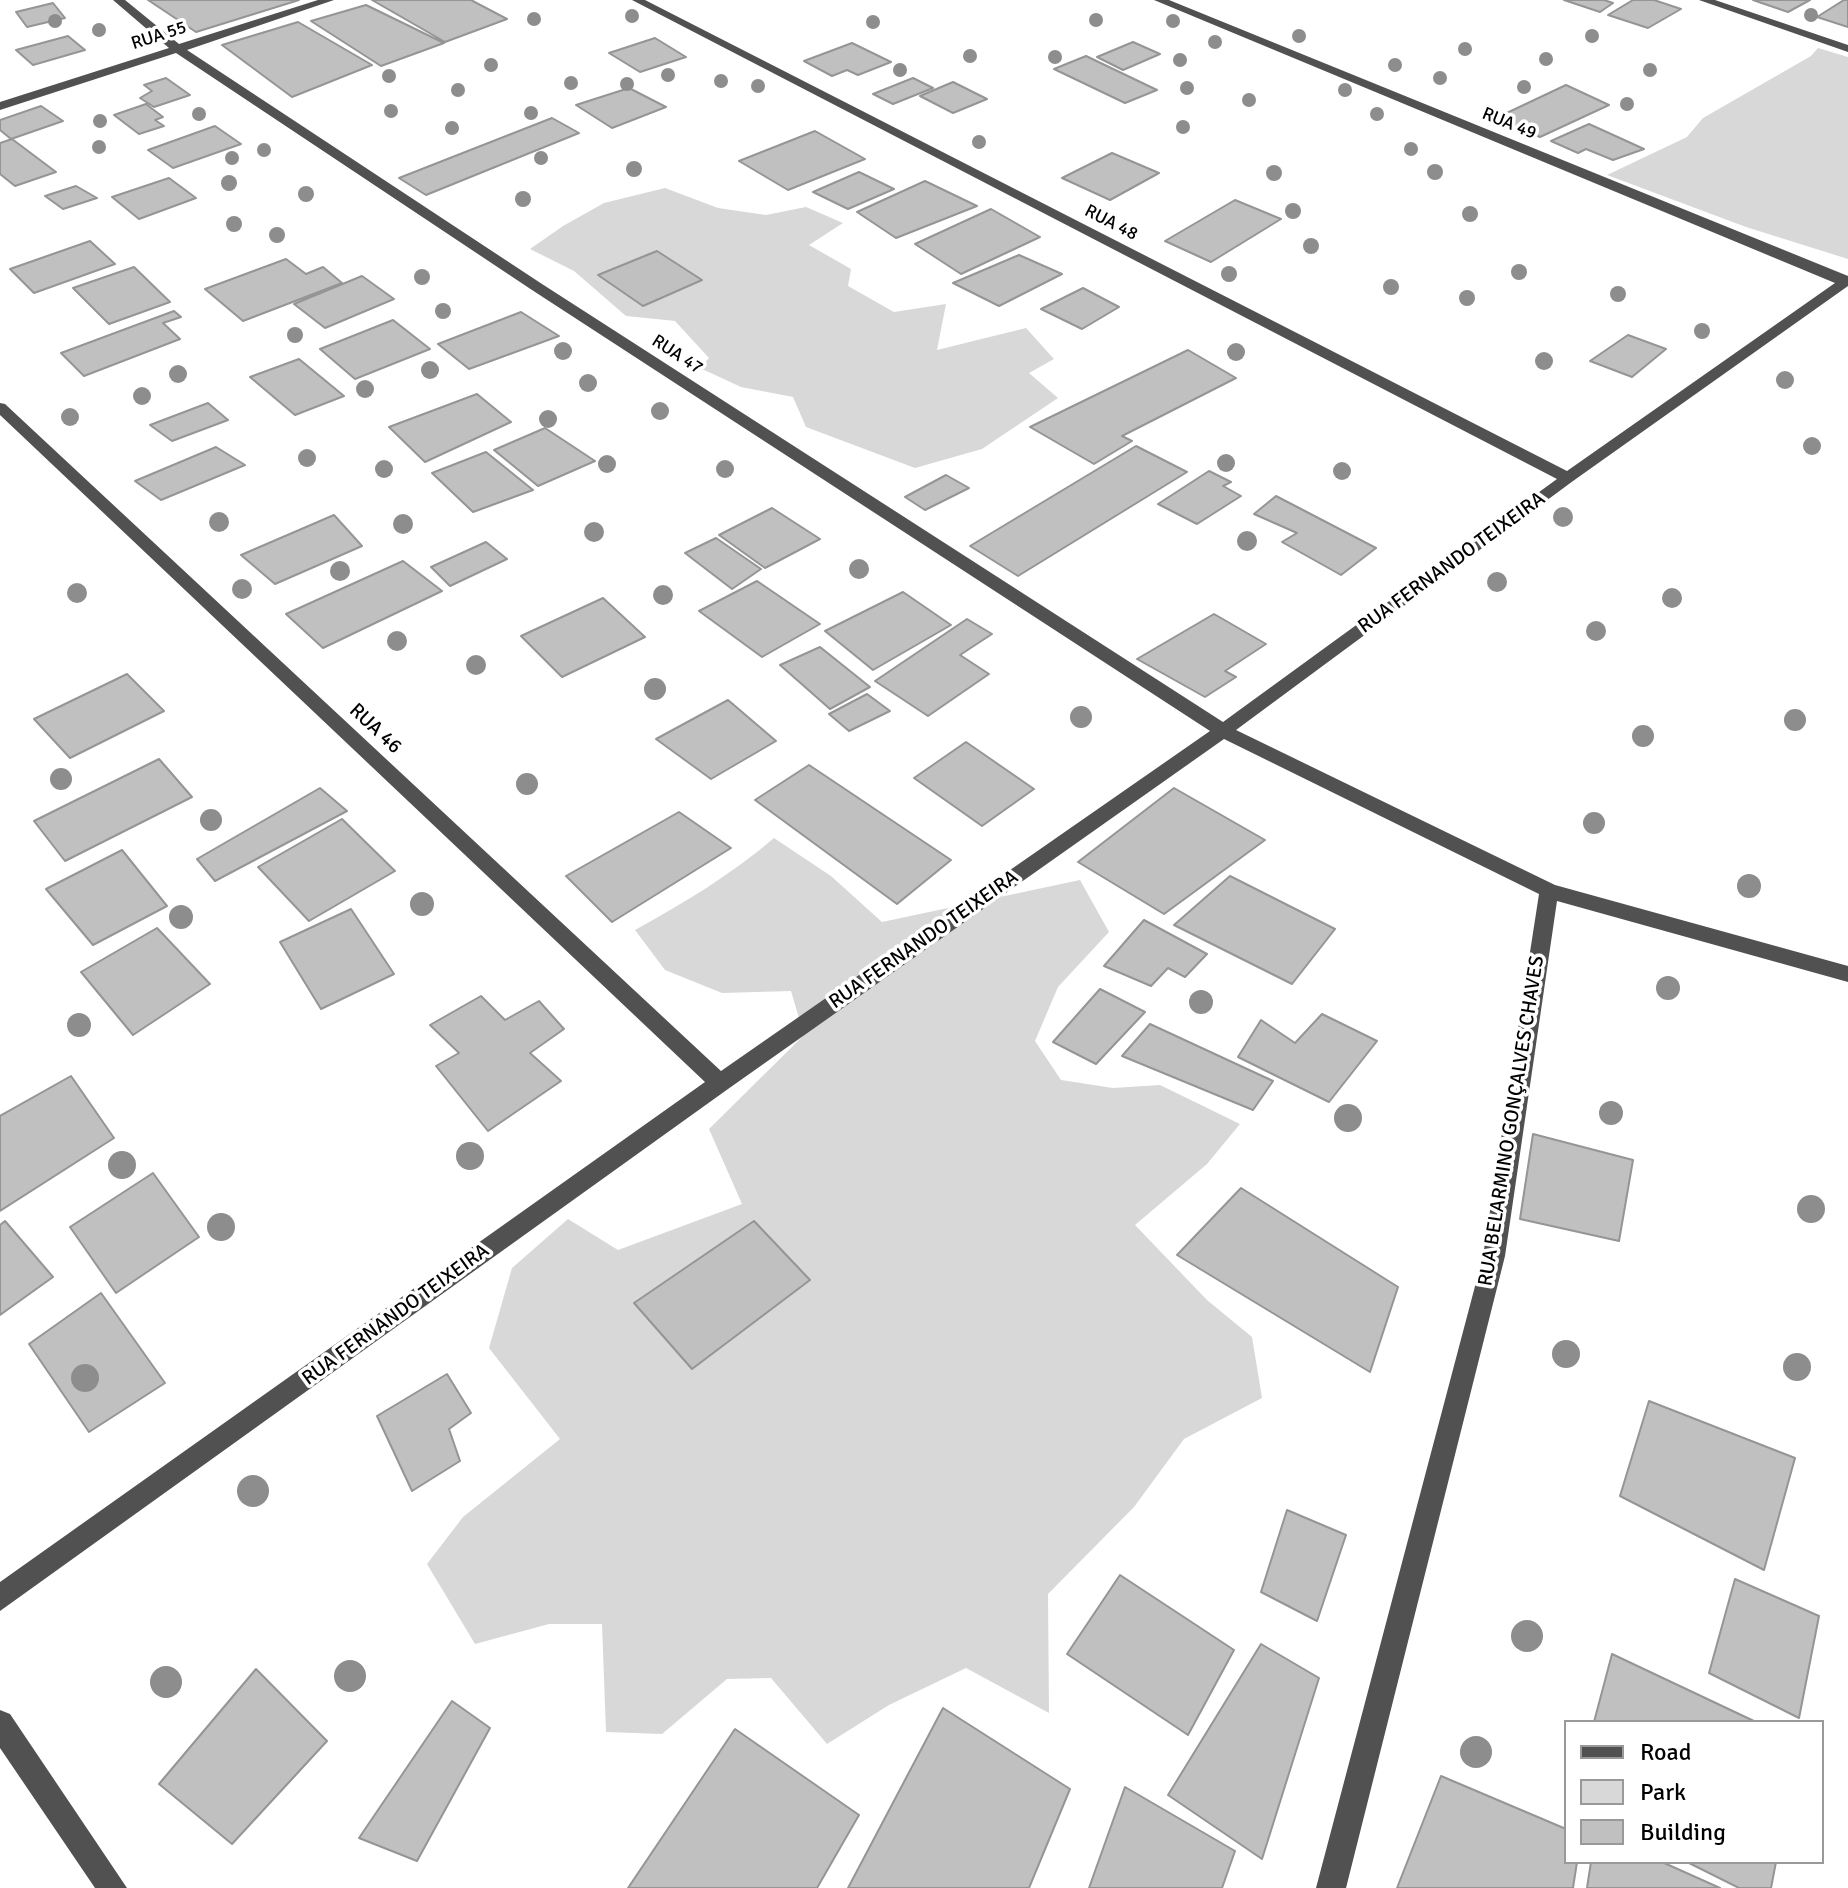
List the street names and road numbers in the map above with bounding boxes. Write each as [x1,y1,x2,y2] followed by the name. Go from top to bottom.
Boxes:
[129,17,189,55] street label: RUA 55
[1479,103,1539,145] street label: RUA 49
[1081,201,1141,245] street label: RUA 48
[647,331,707,379] street label: RUA 47
[1354,487,1550,639] street label: RUA FERNANDO TEIXEIRA
[344,699,406,759] street label: RUA 46
[825,866,1023,1014] street label: RUA FERNANDO TEIXEIRA
[1474,954,1550,1288] street label: RUA BELARMINO GONÇALVES CHAVES
[298,1239,494,1391] street label: RUA FERNANDO TEIXEIRA

